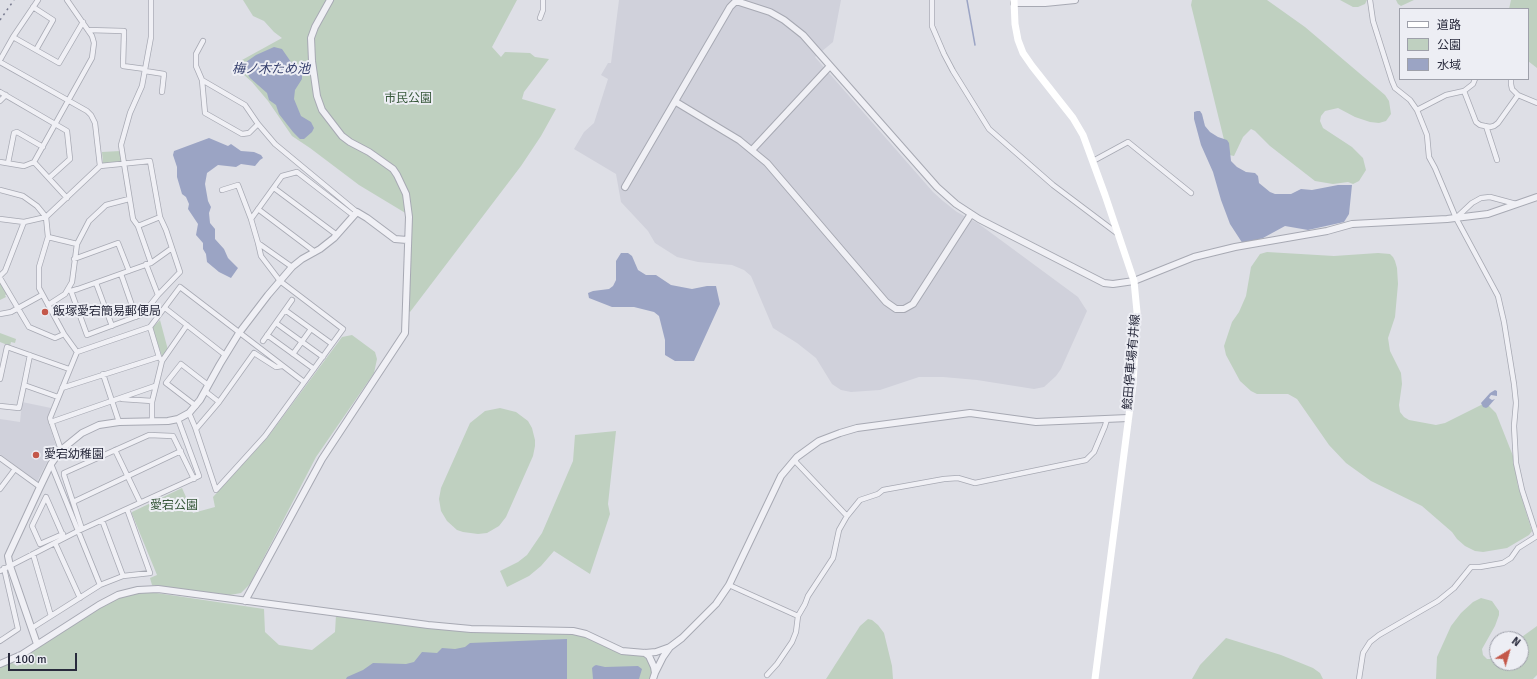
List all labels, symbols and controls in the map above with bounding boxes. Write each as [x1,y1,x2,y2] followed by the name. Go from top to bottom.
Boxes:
[1399,8,1529,80] legend
[1437,18,1461,33] text: 道路
[1437,38,1461,53] text: 公園
[1437,58,1461,73] text: 水域
[232,62,310,78] water label: 梅ノ木ため池
[384,92,432,106] park label: 市民公園
[53,305,161,319] place label: 飯塚愛宕簡易郵便局
[40,307,50,317] marker: 飯塚愛宕簡易郵便局
[1121,314,1143,410] street label: 鯰田停車場有井線
[44,448,104,462] place label: 愛宕幼稚園
[31,450,41,460] marker: 愛宕幼稚園
[150,499,198,513] park label: 愛宕公園
[1489,631,1529,671] north arrow
[1509,634,1523,649] text: N
[10,645,79,671] scale bar
[15,652,47,667] text: 100 m

